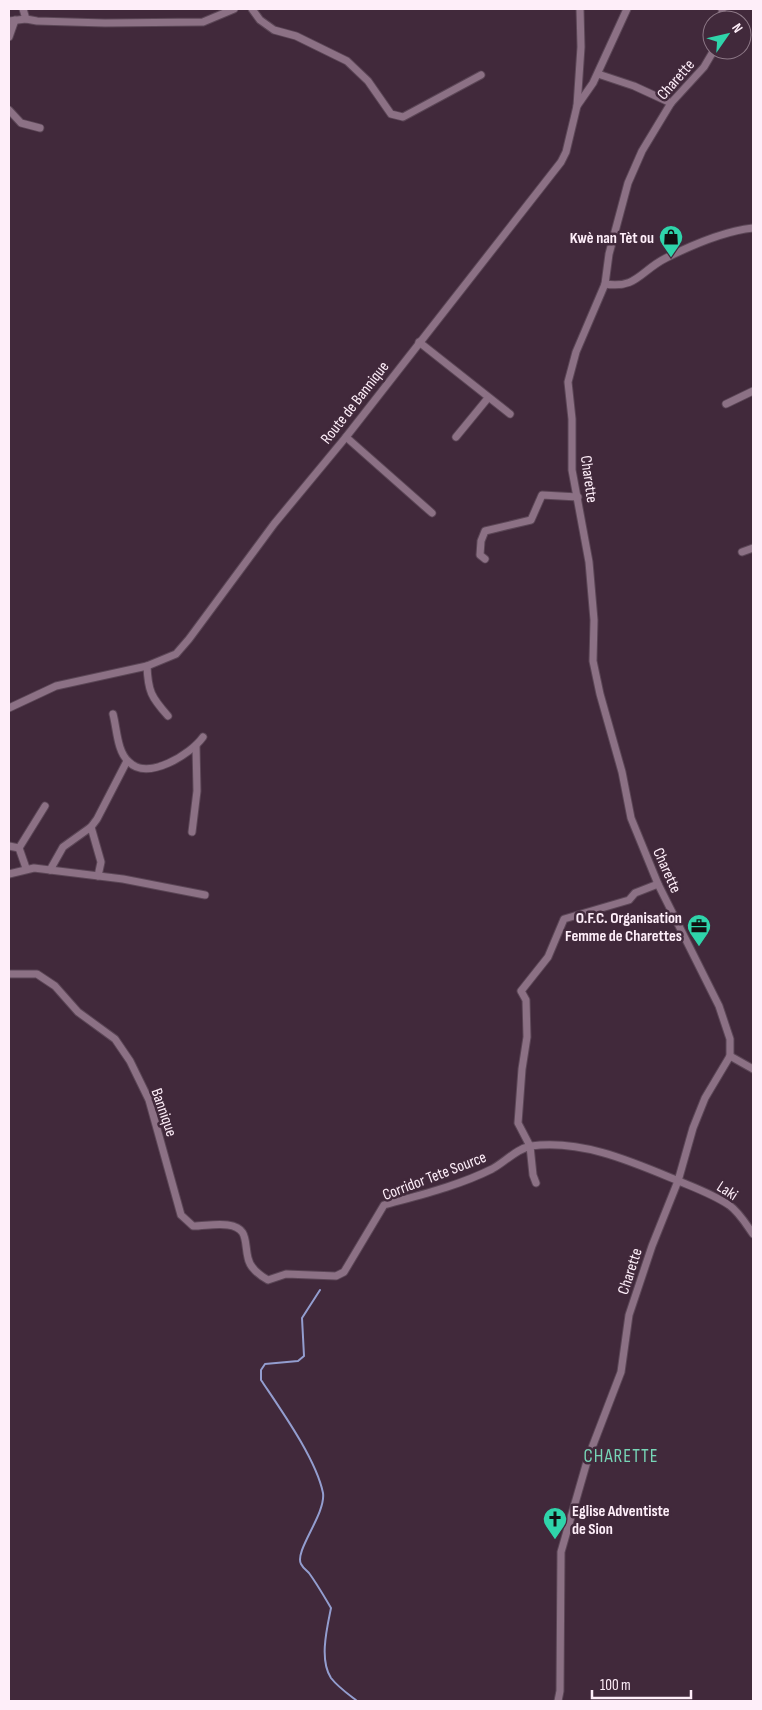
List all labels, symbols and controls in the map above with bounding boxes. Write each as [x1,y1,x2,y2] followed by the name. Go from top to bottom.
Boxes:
[702,10,752,60] north arrow
[728,20,747,36] text: N
[653,56,699,104] street label: Charette
[658,224,684,258] shop icon: Kwè nan Tèt ou
[570,229,654,248] place label: Kwè nan Tèt ou
[317,358,393,448] street label: Route de Bannique
[576,454,601,504] street label: Charette
[648,845,685,896] street label: Charette
[565,909,682,946] place label: O.F.C. Organisation Femme de Charettes
[686,913,712,947] office icon: O.F.C. Organisation Femme de Charettes
[146,1086,181,1139] street label: Bannique
[380,1148,489,1205] street label: Corridor Tete Source
[713,1178,741,1205] street label: Laki
[614,1246,647,1297] street label: Charette
[584,1445,658,1468] district label: CHARETTE
[572,1502,670,1539] place label: Eglise Adventiste de Sion
[542,1506,568,1540] church icon: Eglise Adventiste de Sion
[592,1668,691,1700] scale bar
[600,1676,631,1695] text: 100 m

